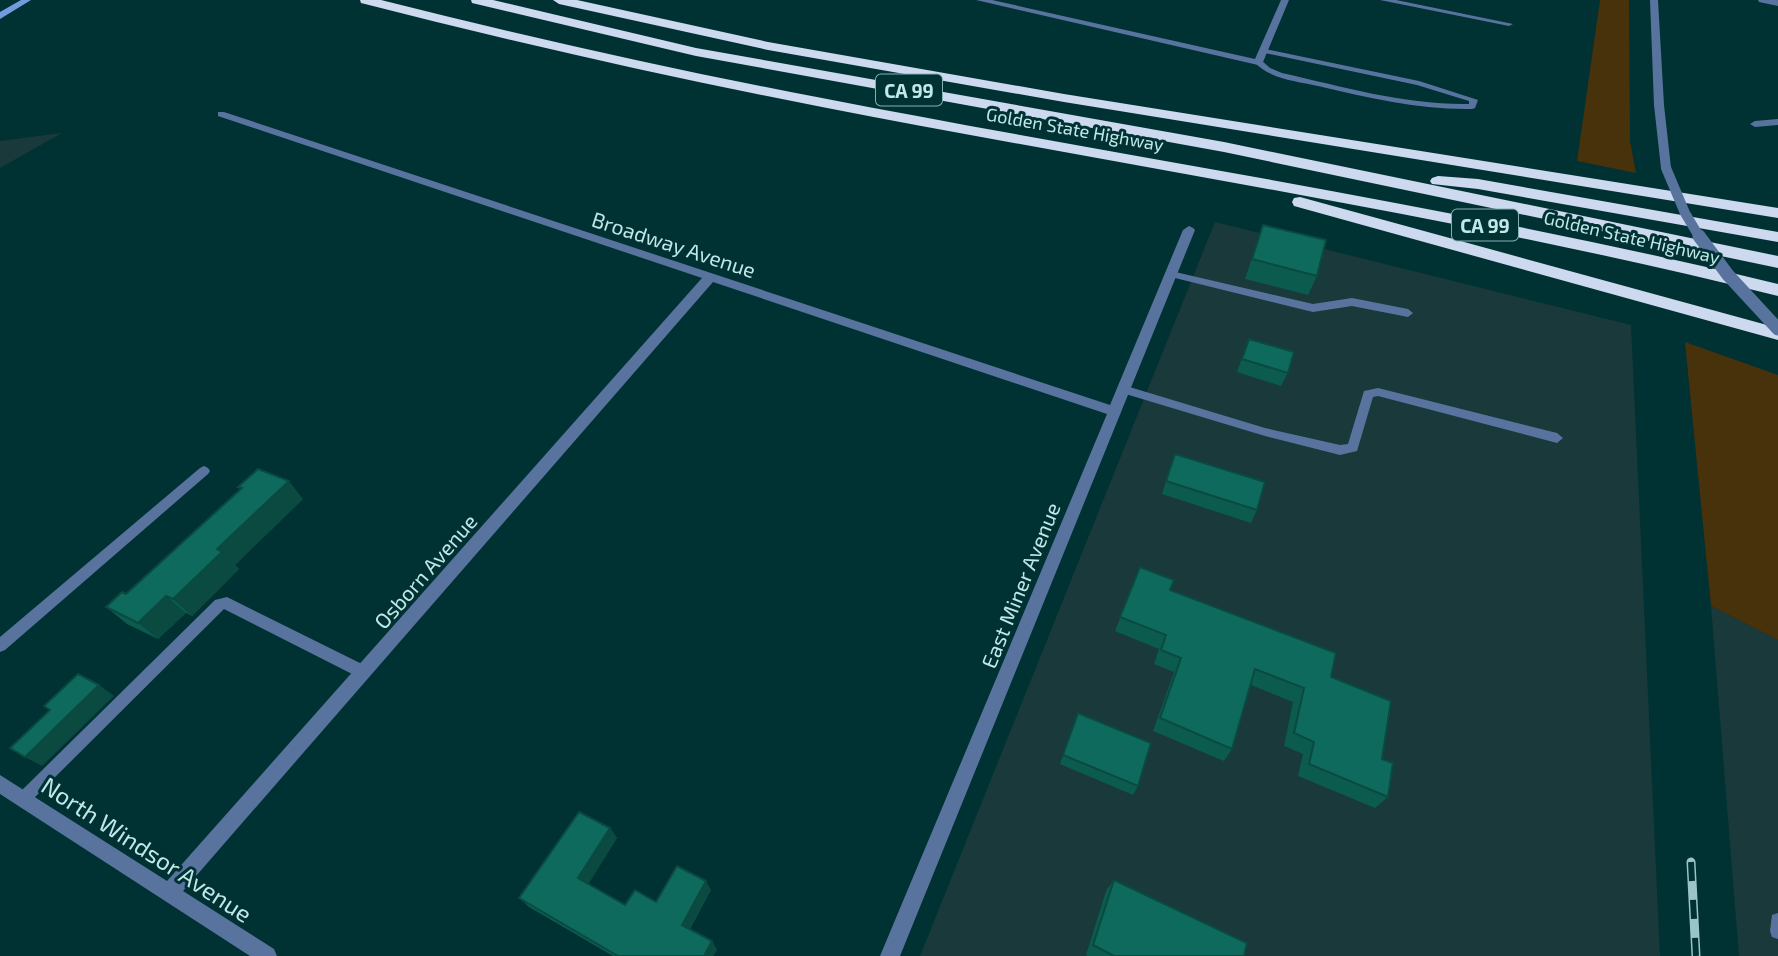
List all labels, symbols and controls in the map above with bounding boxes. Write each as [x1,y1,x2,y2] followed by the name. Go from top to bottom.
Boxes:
[876,74,942,106] road number: CA 99
[985,103,1166,156] street label: Golden State Highway
[589,206,759,282] street label: Broadway Avenue
[1542,206,1723,268] street label: Golden State Highway
[1452,210,1518,241] road number: CA 99
[975,499,1065,671] street label: East Miner Avenue
[368,509,482,633] street label: Osborn Avenue
[36,770,258,928] street label: North Windsor Avenue

